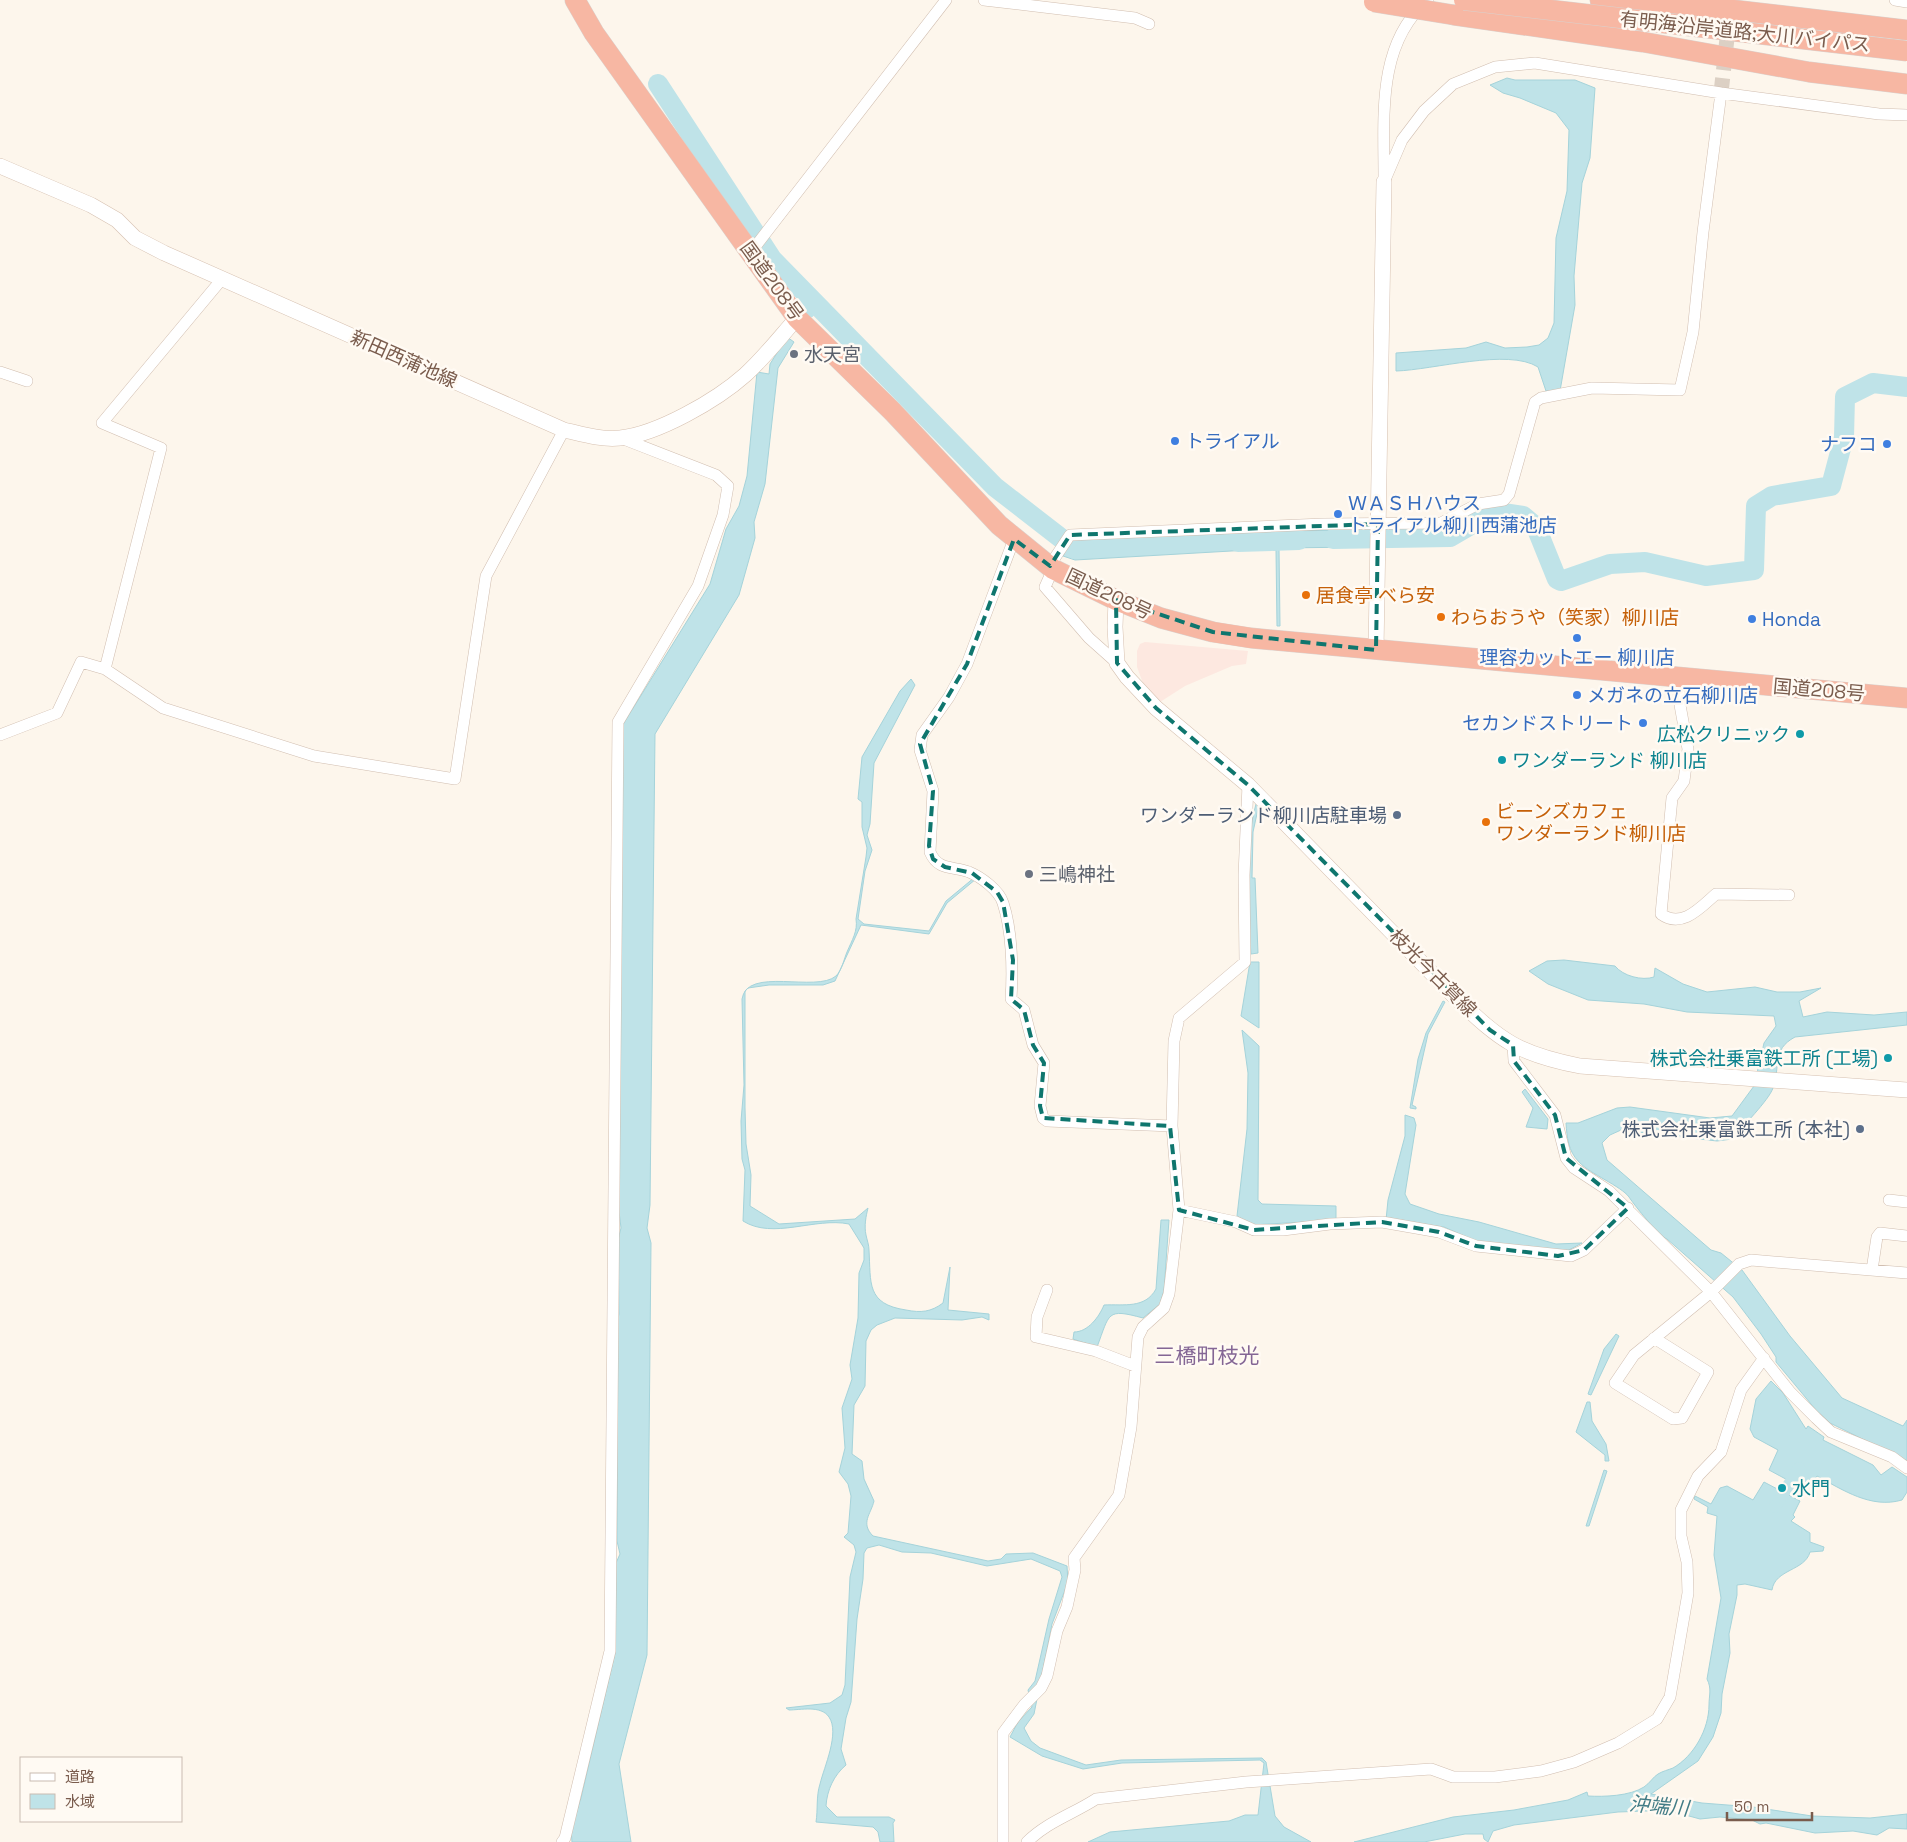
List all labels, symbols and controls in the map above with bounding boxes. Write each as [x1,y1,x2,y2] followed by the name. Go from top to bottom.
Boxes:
[1619,6,1871,58] street label: 有明海沿岸道路;大川バイパス
[735,236,809,326] street label: 国道208号
[347,324,461,394] street label: 新田西蒲池線
[804,342,861,367] place label: 水天宮
[788,348,800,360] marker: 水天宮
[1185,429,1280,454] place label: トライアル
[1820,432,1877,457] place label: ナフコ
[1169,435,1181,447] marker: トライアル
[1881,438,1893,450] marker: ナフコ
[1348,491,1557,538] place label: ＷＡＳＨハウス トライアル柳川西蒲池店
[1332,508,1344,520] marker: ＷＡＳＨハウス トライアル柳川西蒲池店
[1062,563,1156,625] street label: 国道208号
[1316,583,1435,608] place label: 居食亭 べら安
[1300,589,1312,601] marker: 居食亭 べら安
[1451,605,1679,630] place label: わらおうや（笑家）柳川店
[1762,607,1821,632] place label: Honda
[1435,611,1447,623] marker: わらおうや（笑家）柳川店
[1746,613,1758,625] marker: Honda
[1571,632,1583,644] marker: 理容カットエー 柳川店
[1480,645,1674,670] place label: 理容カットエー 柳川店
[1772,674,1866,706] street label: 国道208号
[1587,683,1758,708] place label: メガネの立石柳川店
[1571,689,1583,701] marker: メガネの立石柳川店
[1462,711,1633,736] place label: セカンドストリート
[1637,717,1649,729] marker: セカンドストリート
[1657,722,1790,747] place label: 広松クリニック
[1794,728,1806,740] marker: 広松クリニック
[1512,748,1707,773] place label: ワンダーランド 柳川店
[1496,754,1508,766] marker: ワンダーランド 柳川店
[1496,799,1686,846] place label: ビーンズカフェ ワンダーランド柳川店
[1140,803,1387,828] place label: ワンダーランド柳川店駐車場
[1391,809,1403,821] marker: ワンダーランド柳川店駐車場
[1480,816,1492,828] marker: ビーンズカフェ ワンダーランド柳川店
[1039,862,1115,887] place label: 三嶋神社
[1023,868,1035,880] marker: 三嶋神社
[1384,924,1482,1022] street label: 枝光今古賀線
[1650,1046,1878,1071] place label: 株式会社乗富鉄工所 (工場)
[1882,1052,1894,1064] marker: 株式会社乗富鉄工所 (工場)
[1622,1117,1850,1142] place label: 株式会社乗富鉄工所 (本社)
[1854,1123,1866,1135] marker: 株式会社乗富鉄工所 (本社)
[1155,1342,1260,1369] district label: 三橋町枝光
[1792,1476,1830,1501] place label: 水門
[1776,1482,1788,1494] marker: 水門
[20,1757,182,1822] legend
[65,1767,95,1786] text: 道路
[1628,1790,1692,1822] water label: 沖端川
[1727,1790,1812,1822] scale bar
[65,1792,95,1811] text: 水域
[1734,1797,1769,1816] text: 50 m

